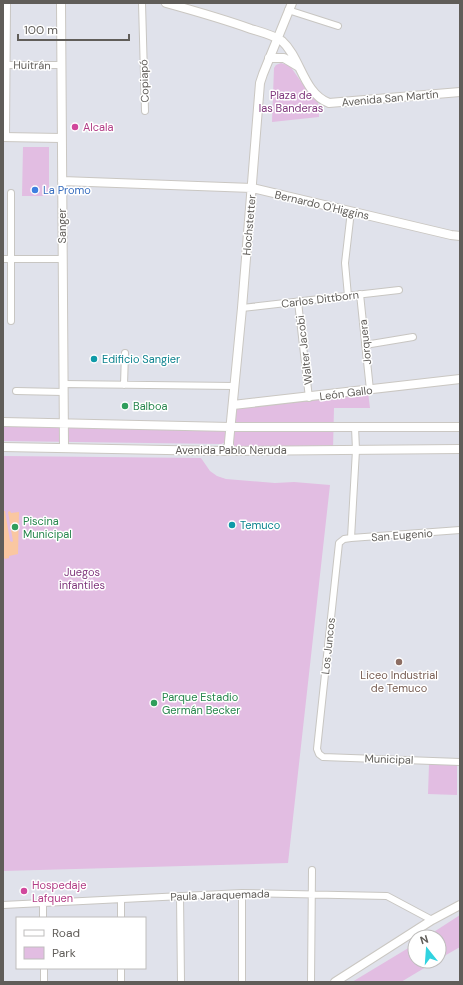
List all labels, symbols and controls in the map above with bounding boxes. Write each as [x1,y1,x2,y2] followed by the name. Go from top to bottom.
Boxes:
[18,16,129,42] scale bar
[24,22,58,38] text: 100 m
[13,58,51,72] street label: Huitrán
[136,59,152,103] street label: Copiapó
[341,87,439,109] street label: Avenida San Martín
[259,88,323,115] park label: Plaza de las Banderas
[83,120,113,134] place label: Alcala
[70,122,80,132] marker: Alcala
[43,183,91,197] place label: La Promo
[30,185,40,195] marker: La Promo
[273,187,371,223] street label: Bernardo O'Higgins
[239,194,259,256] street label: Hochstetter
[55,209,69,243] street label: Sanger
[280,287,360,311] street label: Carlos Dittborn
[293,315,315,385] street label: Walter Jacobi
[356,319,374,365] street label: Jorquera
[102,352,180,366] place label: Edificio Sangier
[89,354,99,364] marker: Edificio Sangier
[319,383,373,403] street label: León Gallo
[133,399,167,413] place label: Balboa
[120,401,130,411] marker: Balboa
[175,443,287,457] street label: Avenida Pablo Neruda
[23,514,72,541] place label: Piscina Municipal
[240,518,280,532] place label: Temuco
[227,520,237,530] marker: Temuco
[10,522,20,532] marker: Piscina Municipal
[371,526,433,544] street label: San Eugenio
[59,565,105,592] park label: Juegos infantiles
[318,617,338,675] street label: Los Juncos
[394,657,404,667] marker: Liceo Industrial de Temuco
[360,668,438,695] place label: Liceo Industrial de Temuco
[162,690,240,717] place label: Parque Estadio Germán Becker
[149,698,159,708] marker: Parque Estadio Germán Becker
[364,751,414,767] street label: Municipal
[32,878,86,905] place label: Hospedaje Lafquen
[19,886,29,896] marker: Hospedaje Lafquen
[170,886,270,904] street label: Paula Jaraquemada
[16,917,146,969] legend
[52,925,80,941] text: Road
[407,929,447,969] north arrow
[418,932,430,947] text: N
[52,945,76,961] text: Park

